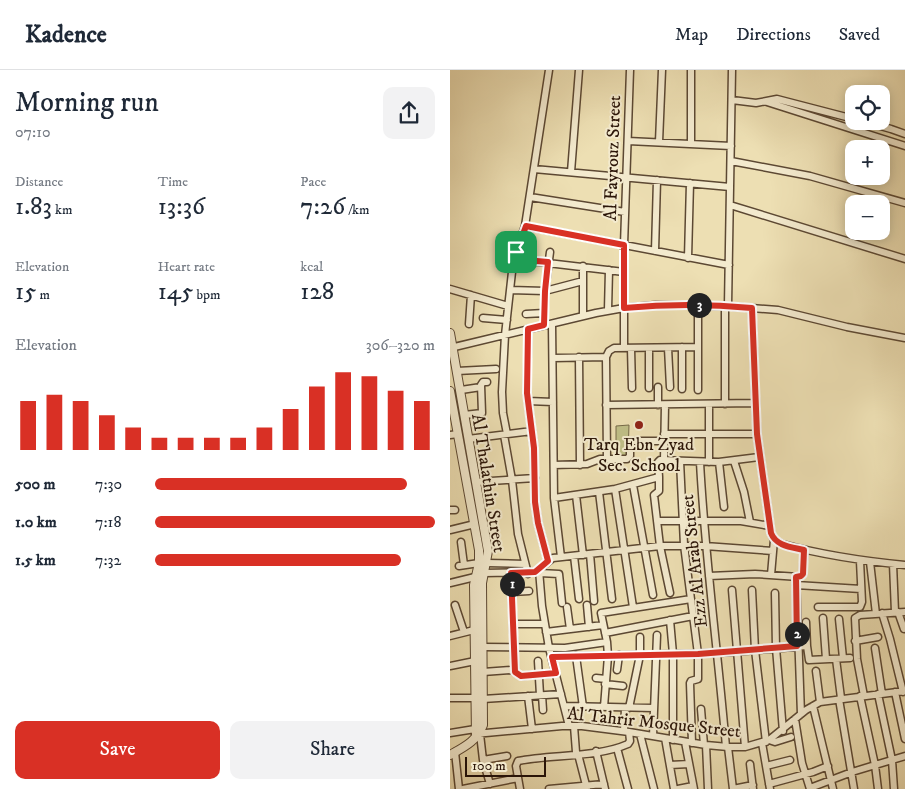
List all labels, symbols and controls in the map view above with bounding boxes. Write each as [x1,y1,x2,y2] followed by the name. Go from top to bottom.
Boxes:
[25,20,107,50] text: Kadence
[675,24,708,46] text: Map
[736,24,811,46] text: Directions
[839,24,880,46] text: Saved
[15,85,159,120] text: Morning run
[845,85,890,240] map controls
[845,85,890,130] button: locate
[383,87,435,139] button: share
[600,95,626,221] street label: Al Fayrouz Street
[15,122,51,142] text: 07:10
[845,140,890,185] button: +
[15,173,63,191] text: Distance
[158,173,188,191] text: Time
[300,173,326,191] text: Pace
[15,191,52,222] text: 1.83
[158,191,205,222] text: 13:36
[300,191,345,222] text: 7:26
[845,195,890,240] button: −
[52,201,72,219] text: km
[345,201,370,219] text: /km
[495,231,537,273] pin
[502,238,530,266] icon: arrive
[15,258,69,276] text: Elevation
[158,258,215,276] text: Heart rate
[300,258,323,276] text: kcal
[15,276,36,307] text: 15
[158,276,194,307] text: 145
[300,276,334,307] text: 128
[36,286,50,304] text: m
[194,286,221,304] text: bpm
[686,292,712,318] pin: 3
[697,296,702,314] text: 3
[15,335,77,355] text: Elevation
[366,335,435,355] text: 306–320 m
[466,412,510,554] street label: Al Thalathin Street
[633,419,645,431] marker: Tarq Ebn Zyad Sec. School
[584,434,694,477] place label: Tarq Ebn Zyad Sec. School
[15,474,56,494] text: 500 m
[95,474,122,494] text: 7:30
[677,493,713,628] street label: Ezz Al Arab Street
[15,512,57,532] text: 1.0 km
[95,512,121,532] text: 7:18
[15,550,56,570] text: 1.5 km
[95,550,121,570] text: 7:32
[500,572,524,596] pin: 1
[510,575,515,593] text: 1
[784,622,810,646] pin: 2
[794,625,801,643] text: 2
[566,703,742,743] street label: Al Tahrir Mosque Street
[15,721,220,779] button: Save
[230,721,435,779] button: Share
[465,754,546,777] scale bar
[472,757,506,775] text: 100 m

